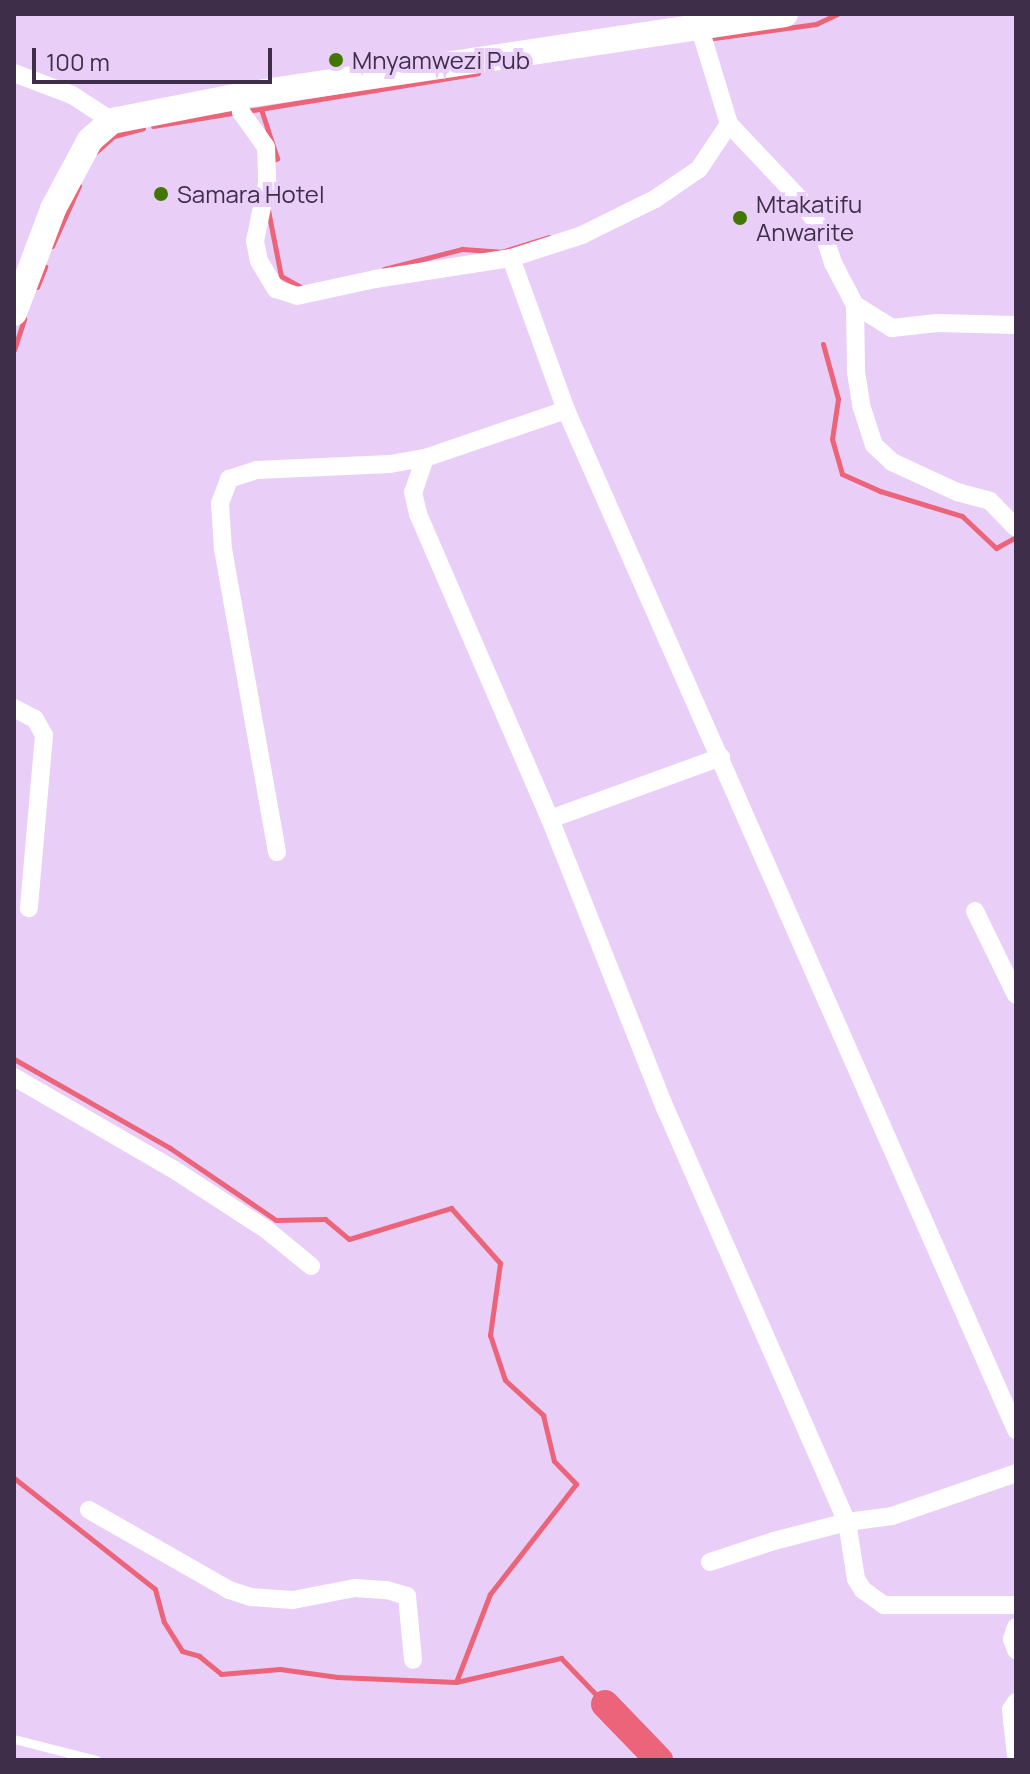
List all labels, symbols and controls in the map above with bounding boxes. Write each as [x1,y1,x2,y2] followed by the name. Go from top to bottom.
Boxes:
[36,32,276,82] scale bar
[46,45,110,78] text: 100 m
[352,46,530,74] place label: Mnyamwezi Pub
[327,51,345,69] marker: Mnyamwezi Pub
[177,180,325,208] place label: Samara Hotel
[152,185,170,203] marker: Samara Hotel
[756,190,862,246] place label: Mtakatifu Anwarite
[731,209,749,227] marker: Mtakatifu Anwarite

